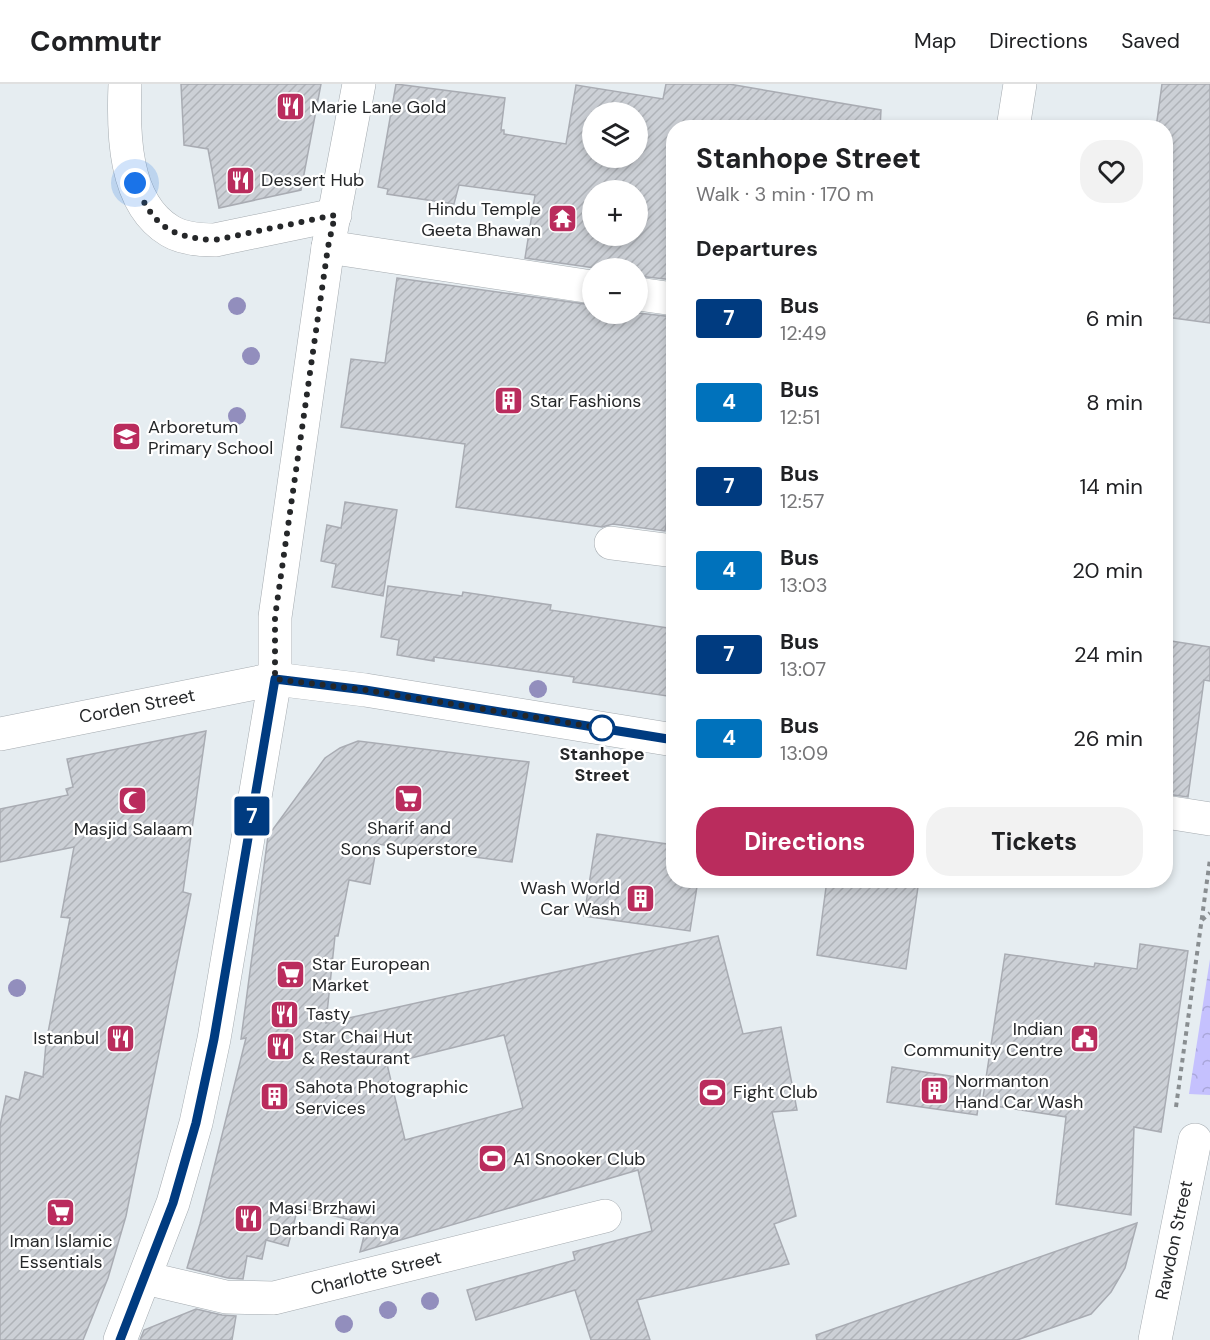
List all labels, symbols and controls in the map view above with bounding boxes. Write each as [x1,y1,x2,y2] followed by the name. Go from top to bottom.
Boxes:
[30,23,161,60] text: Commutr
[914,27,956,55] text: Map
[989,27,1088,55] text: Directions
[1121,27,1180,55] text: Saved
[274,91,306,123] restaurant icon: Marie Lane Gold
[311,95,446,119] place label: Marie Lane Gold
[582,102,648,324] map controls
[582,102,648,168] button: layers
[696,140,921,177] text: Stanhope Street
[1080,140,1143,203] button: heart
[224,164,256,196] restaurant icon: Dessert Hub
[120,168,150,198] your location
[261,168,364,192] place label: Dessert Hub
[582,180,648,246] button: +
[696,181,874,207] text: Walk · 3 min · 170 m
[421,197,541,242] place label: Hindu Temple Geeta Bhawan
[546,203,578,235] temple icon: Hindu Temple Geeta Bhawan
[696,234,818,263] text: Departures
[582,258,648,324] button: −
[780,291,819,320] text: Bus
[723,304,735,332] text: 7
[1086,304,1143,333] text: 6 min
[780,320,827,346] text: 12:49
[780,375,819,404] text: Bus
[493,385,525,417] building icon: Star Fashions
[722,388,736,416] text: 4
[1086,388,1143,417] text: 8 min
[530,389,641,413] place label: Star Fashions
[780,404,820,430] text: 12:51
[148,415,273,460] place label: Arboretum Primary School
[111,421,143,453] school or university icon: Arboretum Primary School
[780,459,819,488] text: Bus
[723,472,735,500] text: 7
[1079,472,1143,501] text: 14 min
[780,488,824,514] text: 12:57
[780,543,819,572] text: Bus
[722,556,736,584] text: 4
[1072,556,1143,585] text: 20 min
[780,572,828,598] text: 13:03
[780,627,819,656] text: Bus
[723,640,735,668] text: 7
[1074,640,1143,669] text: 24 min
[780,656,826,682] text: 13:07
[77,683,197,729] street label: Corden Street
[780,711,819,740] text: Bus
[589,715,615,741] marker: Stanhope Street
[722,724,736,752] text: 4
[1073,724,1143,753] text: 26 min
[780,740,828,766] text: 13:09
[559,742,645,787] place label: Stanhope Street
[393,783,425,815] supermarket icon: Sharif and Sons Superstore
[117,784,149,816] mosque icon: Masjid Salaam
[232,796,272,836] line badge: 7
[246,802,258,830] text: 7
[696,807,914,876] button: Directions
[926,807,1143,876] button: Tickets
[341,816,477,861] place label: Sharif and Sons Superstore
[74,817,192,841] place label: Masjid Salaam
[520,876,620,921] place label: Wash World Car Wash
[625,882,657,914] building icon: Wash World Car Wash
[312,952,430,997] place label: Star European Market
[275,958,307,990] supermarket icon: Star European Market
[269,998,301,1030] restaurant icon: Tasty
[306,1002,350,1026] place label: Tasty
[903,1017,1063,1062] place label: Indian Community Centre
[104,1022,136,1054] restaurant icon: Istanbul
[1068,1023,1100,1055] public building icon: Indian Community Centre
[302,1025,413,1070] place label: Star Chai Hut & Restaurant
[33,1026,99,1050] place label: Istanbul
[265,1031,297,1063] restaurant icon: Star Chai Hut & Restaurant
[955,1069,1083,1114] place label: Normanton Hand Car Wash
[295,1075,468,1120] place label: Sahota Photographic Services
[918,1075,950,1107] building icon: Normanton Hand Car Wash
[696,1076,728,1108] sports icon: Fight Club
[733,1080,818,1104] place label: Fight Club
[258,1081,290,1113] building icon: Sahota Photographic Services
[476,1143,508,1175] sports icon: A1 Snooker Club
[513,1147,646,1171] place label: A1 Snooker Club
[1150,1178,1198,1302] street label: Rawdon Street
[45,1196,77,1228] supermarket icon: Iman Islamic Essentials
[269,1196,399,1241] place label: Masi Brzhawi Darbandi Ranya
[232,1202,264,1234] restaurant icon: Masi Brzhawi Darbandi Ranya
[10,1229,112,1274] place label: Iman Islamic Essentials
[308,1245,444,1301] street label: Charlotte Street

